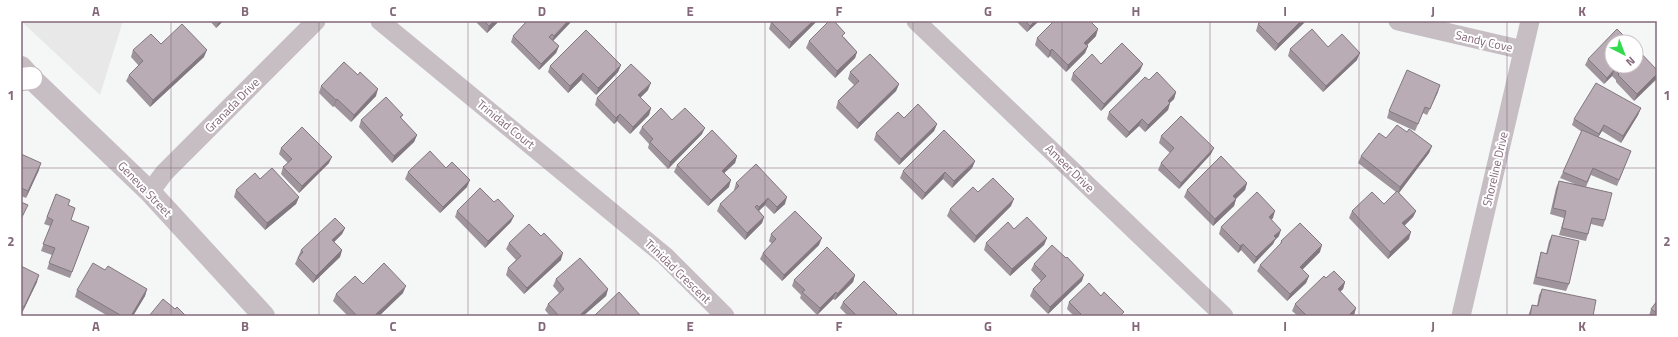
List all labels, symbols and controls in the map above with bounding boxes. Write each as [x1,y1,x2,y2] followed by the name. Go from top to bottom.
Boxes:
[92,1,100,21] text: A
[241,1,249,21] text: B
[389,1,397,21] text: C
[538,1,546,21] text: D
[686,1,694,21] text: E
[836,1,843,21] text: F
[984,1,992,21] text: G
[1132,1,1140,21] text: H
[1283,1,1287,21] text: I
[1431,1,1435,21] text: J
[1578,1,1586,21] text: K
[1454,25,1514,57] street label: Sandy Cove
[1604,34,1644,74] north arrow
[1623,53,1639,70] text: N
[200,73,264,137] street label: Granada Drive
[7,85,15,105] text: 1
[1663,85,1671,105] text: 1
[473,95,540,154] street label: Trinidad Court
[1477,130,1513,208] street label: Shoreline Drive
[1041,140,1099,196] street label: Ameer Drive
[113,157,177,222] street label: Geneva Street
[7,231,15,251] text: 2
[1663,231,1671,251] text: 2
[640,234,716,308] street label: Trinidad Crescent
[92,316,100,336] text: A
[241,316,249,336] text: B
[389,316,397,336] text: C
[538,316,546,336] text: D
[686,316,694,336] text: E
[836,316,843,336] text: F
[984,316,992,336] text: G
[1132,316,1140,336] text: H
[1283,316,1287,336] text: I
[1431,316,1435,336] text: J
[1578,316,1586,336] text: K

